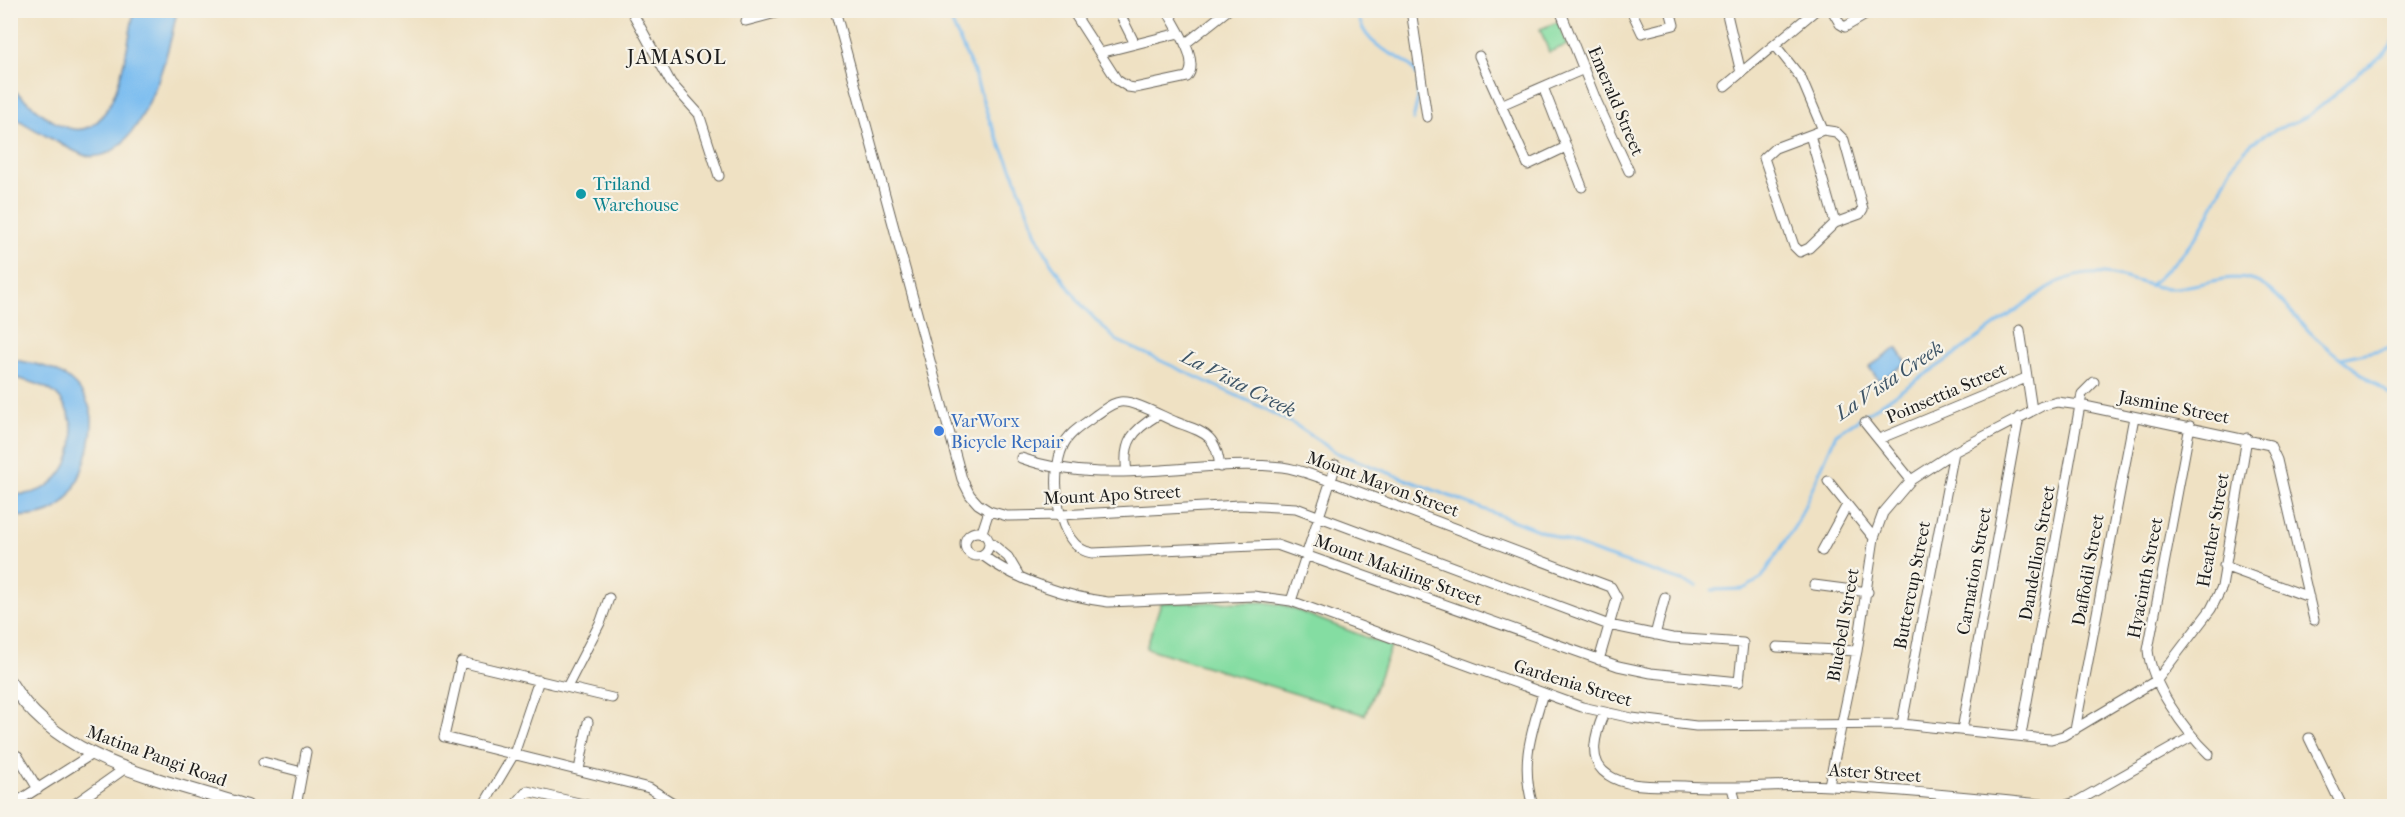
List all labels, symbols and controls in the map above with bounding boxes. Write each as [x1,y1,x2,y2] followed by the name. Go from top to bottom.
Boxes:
[1583,43,1648,160] street label: Emerald Street
[625,46,727,69] district label: JAMASOL
[592,174,679,216] place label: Triland Warehouse
[574,187,588,201] marker: Triland Warehouse
[1829,336,1948,426] water label: La Vista Creek
[1176,344,1300,422] water label: La Vista Creek
[1883,358,2010,428] street label: Poinsettia Street
[2115,386,2232,429] street label: Jasmine Street
[950,411,1064,453] place label: VarWorx Bicycle Repair
[932,424,946,438] marker: VarWorx Bicycle Repair
[1304,447,1462,522] street label: Mount Mayon Street
[2193,471,2234,589] street label: Heather Street
[1043,481,1182,510] street label: Mount Apo Street
[2015,483,2060,622] street label: Dandellion Street
[1953,505,1996,637] street label: Carnation Street
[2068,512,2109,628] street label: Daffodil Street
[2123,515,2168,640] street label: Hyacinth Street
[1890,519,1935,651] street label: Buttercup Street
[1311,530,1485,611] street label: Mount Makiling Street
[1823,566,1864,684] street label: Bluebell Street
[1511,656,1635,712] street label: Gardenia Street
[84,721,230,792] street label: Matina Pangi Road
[1827,760,1922,787] street label: Aster Street

